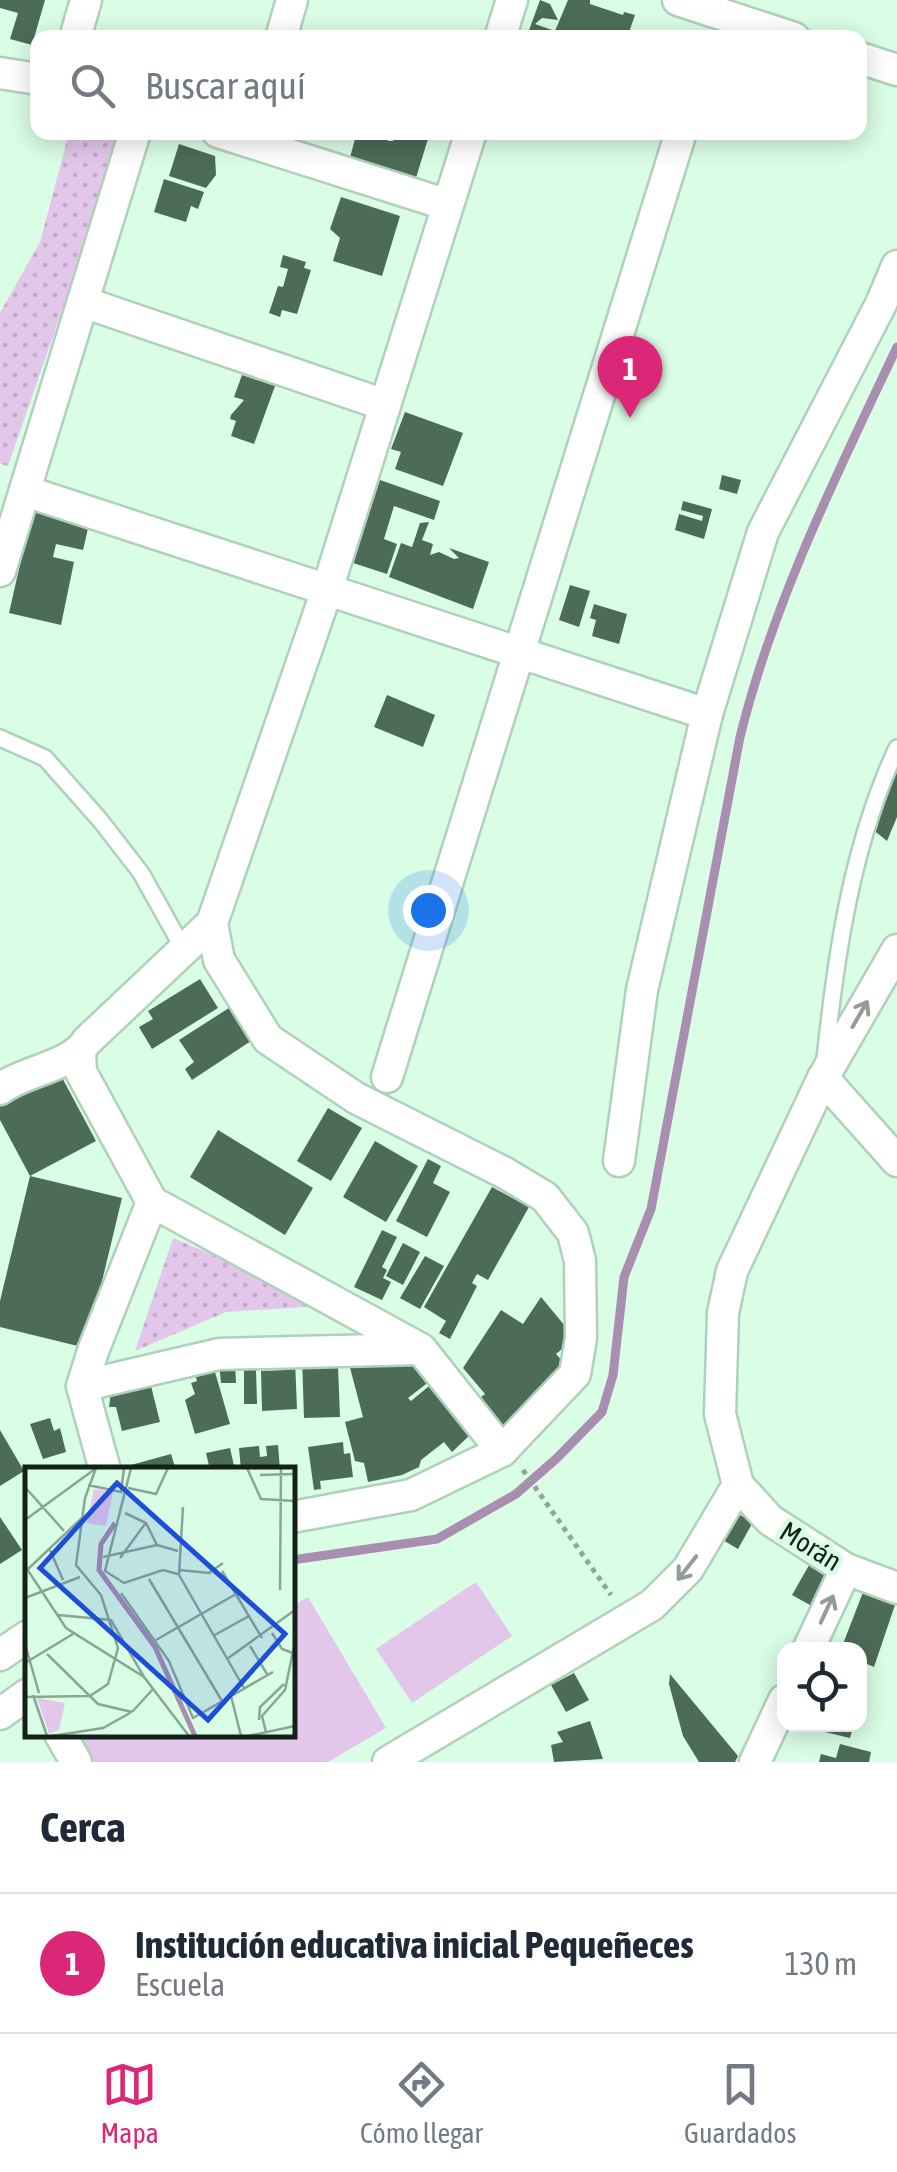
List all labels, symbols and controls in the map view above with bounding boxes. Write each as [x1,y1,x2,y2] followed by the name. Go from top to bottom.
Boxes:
[30,30,867,140] search box
[65,58,120,113] icon: search
[145,64,306,107] text: Buscar aquí
[598,336,662,418] pin: 1
[403,885,454,936] your location
[850,1000,870,1029] one-way arrow
[25,1467,295,1737] inset map
[774,1515,848,1577] street label: Morán
[676,1554,698,1580] one-way arrow
[819,1594,837,1625] one-way arrow
[777,1642,867,1732] map controls
[777,1642,867,1732] button: locate
[40,1803,125,1851] text: Cerca
[135,1923,694,1966] text: Institución educativa inicial Pequeñeces
[65,1945,80,1982] text: 1
[784,1945,857,1982] text: 130 m
[135,1966,225,2003] text: Escuela
[101,2057,159,2149] tab: Mapa
[360,2057,483,2149] tab: Cómo llegar
[684,2057,796,2149] tab: Guardados

